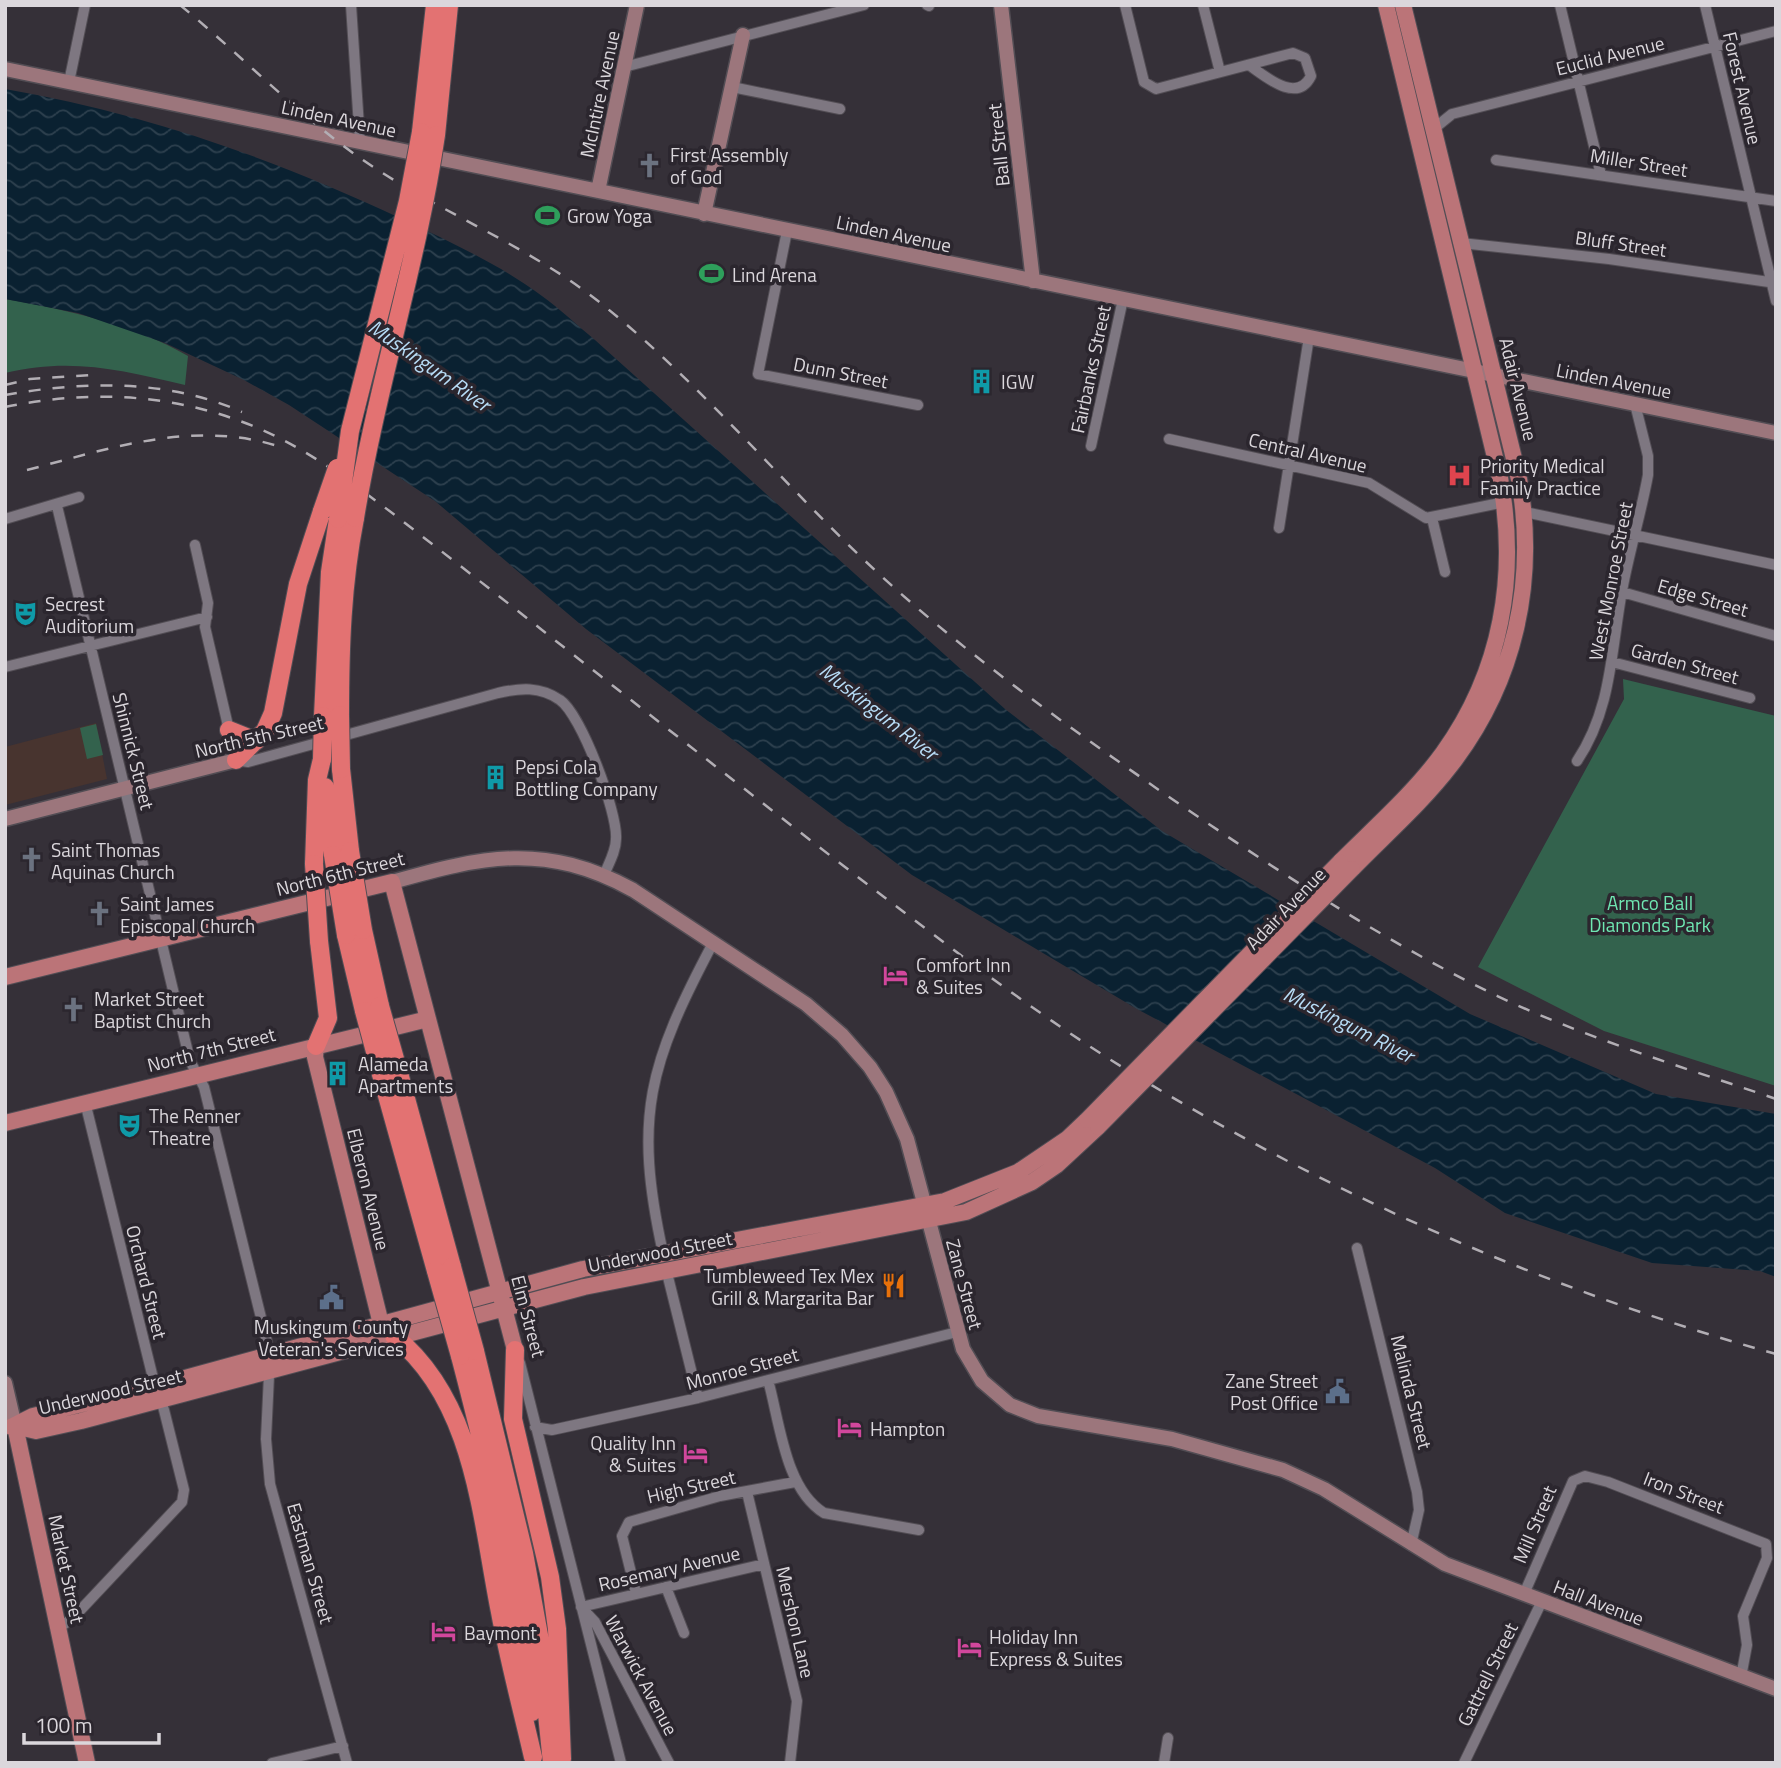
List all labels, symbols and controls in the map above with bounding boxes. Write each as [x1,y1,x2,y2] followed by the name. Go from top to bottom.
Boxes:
[571,28,627,160] street label: McIntire Avenue
[1553,28,1667,82] street label: Euclid Avenue
[1716,29,1770,147] street label: Forest Avenue
[279,92,399,144] street label: Linden Avenue
[979,102,1017,188] street label: Ball Street
[670,140,788,191] place label: First Assembly of God
[1588,140,1690,184] street label: Miller Street
[636,151,664,179] church icon: First Assembly of God
[533,201,561,229] sports icon: Grow Yoga
[567,201,652,230] place label: Grow Yoga
[834,207,954,259] street label: Linden Avenue
[1573,222,1669,264] street label: Bluff Street
[698,260,726,288] sports icon: Lind Arena
[732,260,817,289] place label: Lind Arena
[1062,302,1118,436] street label: Fairbanks Street
[362,311,500,420] water label: Muskingum River
[1492,334,1546,444] street label: Adair Avenue
[791,349,891,395] street label: Dunn Street
[1554,355,1674,405] street label: Linden Avenue
[967,367,995,395] building icon: IGW
[1001,367,1034,396] place label: IGW
[1246,424,1370,480] street label: Central Avenue
[1480,451,1605,502] place label: Priority Medical Family Practice
[1446,462,1474,490] hospital icon: Priority Medical Family Practice
[1580,499,1640,663] street label: West Monroe Street
[1654,570,1752,624] street label: Edge Street
[45,589,134,640] place label: Secrest Auditorium
[11,600,39,628] theatre icon: Secrest Auditorium
[1628,635,1742,691] street label: Garden Street
[813,654,947,769] water label: Muskingum River
[105,689,163,813] street label: Shinnick Street
[192,707,326,765] street label: North 5th Street
[515,752,658,803] place label: Pepsi Cola Bottling Company
[481,763,509,791] building icon: Pepsi Cola Bottling Company
[51,835,175,886] place label: Saint Thomas Aquinas Church
[273,843,407,903] street label: North 6th Street
[17,846,45,874] church icon: Saint Thomas Aquinas Church
[1238,860,1332,956] street label: Adair Avenue
[1589,888,1711,939] park label: Armco Ball Diamonds Park
[120,889,255,940] place label: Saint James Episcopal Church
[86,900,114,928] church icon: Saint James Episcopal Church
[916,950,1011,1001] place label: Comfort Inn & Suites
[882,961,910,989] hotel icon: Comfort Inn & Suites
[1278,977,1422,1072] water label: Muskingum River
[94,984,211,1035] place label: Market Street Baptist Church
[60,995,88,1023] church icon: Market Street Baptist Church
[144,1019,278,1079] street label: North 7th Street
[358,1049,453,1100] place label: Alameda Apartments
[324,1060,352,1088] building icon: Alameda Apartments
[149,1101,241,1152] place label: The Renner Theatre
[115,1112,143,1140] theatre icon: The Renner Theatre
[340,1125,398,1253] street label: Elberon Avenue
[119,1222,175,1342] street label: Orchard Street
[585,1223,735,1279] street label: Underwood Street
[939,1235,991,1333] street label: Zane Street
[703,1261,874,1312] place label: Tumbleweed Tex Mex Grill & Margarita Bar
[504,1272,554,1361] street label: Elm Street
[880,1272,908,1300] restaurant icon: Tumbleweed Tex Mex Grill & Margarita Bar
[317,1284,345,1312] public building icon: Muskingum County Veteran's Services
[254,1312,408,1363] place label: Muskingum County Veteran's Services
[1384,1332,1440,1453] street label: Malinda Street
[683,1339,802,1397] street label: Monroe Street
[35,1360,185,1422] street label: Underwood Street
[1225,1366,1318,1417] place label: Zane Street Post Office
[1324,1377,1352,1405] public building icon: Zane Street Post Office
[836,1414,864,1442] hotel icon: Hampton
[870,1414,945,1443] place label: Hampton
[590,1428,676,1479] place label: Quality Inn & Suites
[682,1439,710,1467] hotel icon: Quality Inn & Suites
[644,1462,738,1510] street label: High Street
[1639,1463,1729,1521] street label: Iron Street
[1505,1480,1564,1567] street label: Mill Street
[280,1499,342,1627] street label: Eastman Street
[41,1512,93,1626] street label: Market Street
[595,1538,743,1598] street label: Rosemary Avenue
[769,1563,823,1681] street label: Mershon Lane
[1550,1571,1648,1633] street label: Hall Avenue
[598,1610,686,1740] street label: Warwick Avenue
[1449,1617,1525,1731] street label: Gattrell Street
[430,1618,458,1646] hotel icon: Baymont
[464,1618,537,1647] place label: Baymont
[989,1622,1123,1673] place label: Holiday Inn Express & Suites
[955,1633,983,1661] hotel icon: Holiday Inn Express & Suites
[24,1702,159,1746] scale bar
[35,1709,92,1741] text: 100 m

